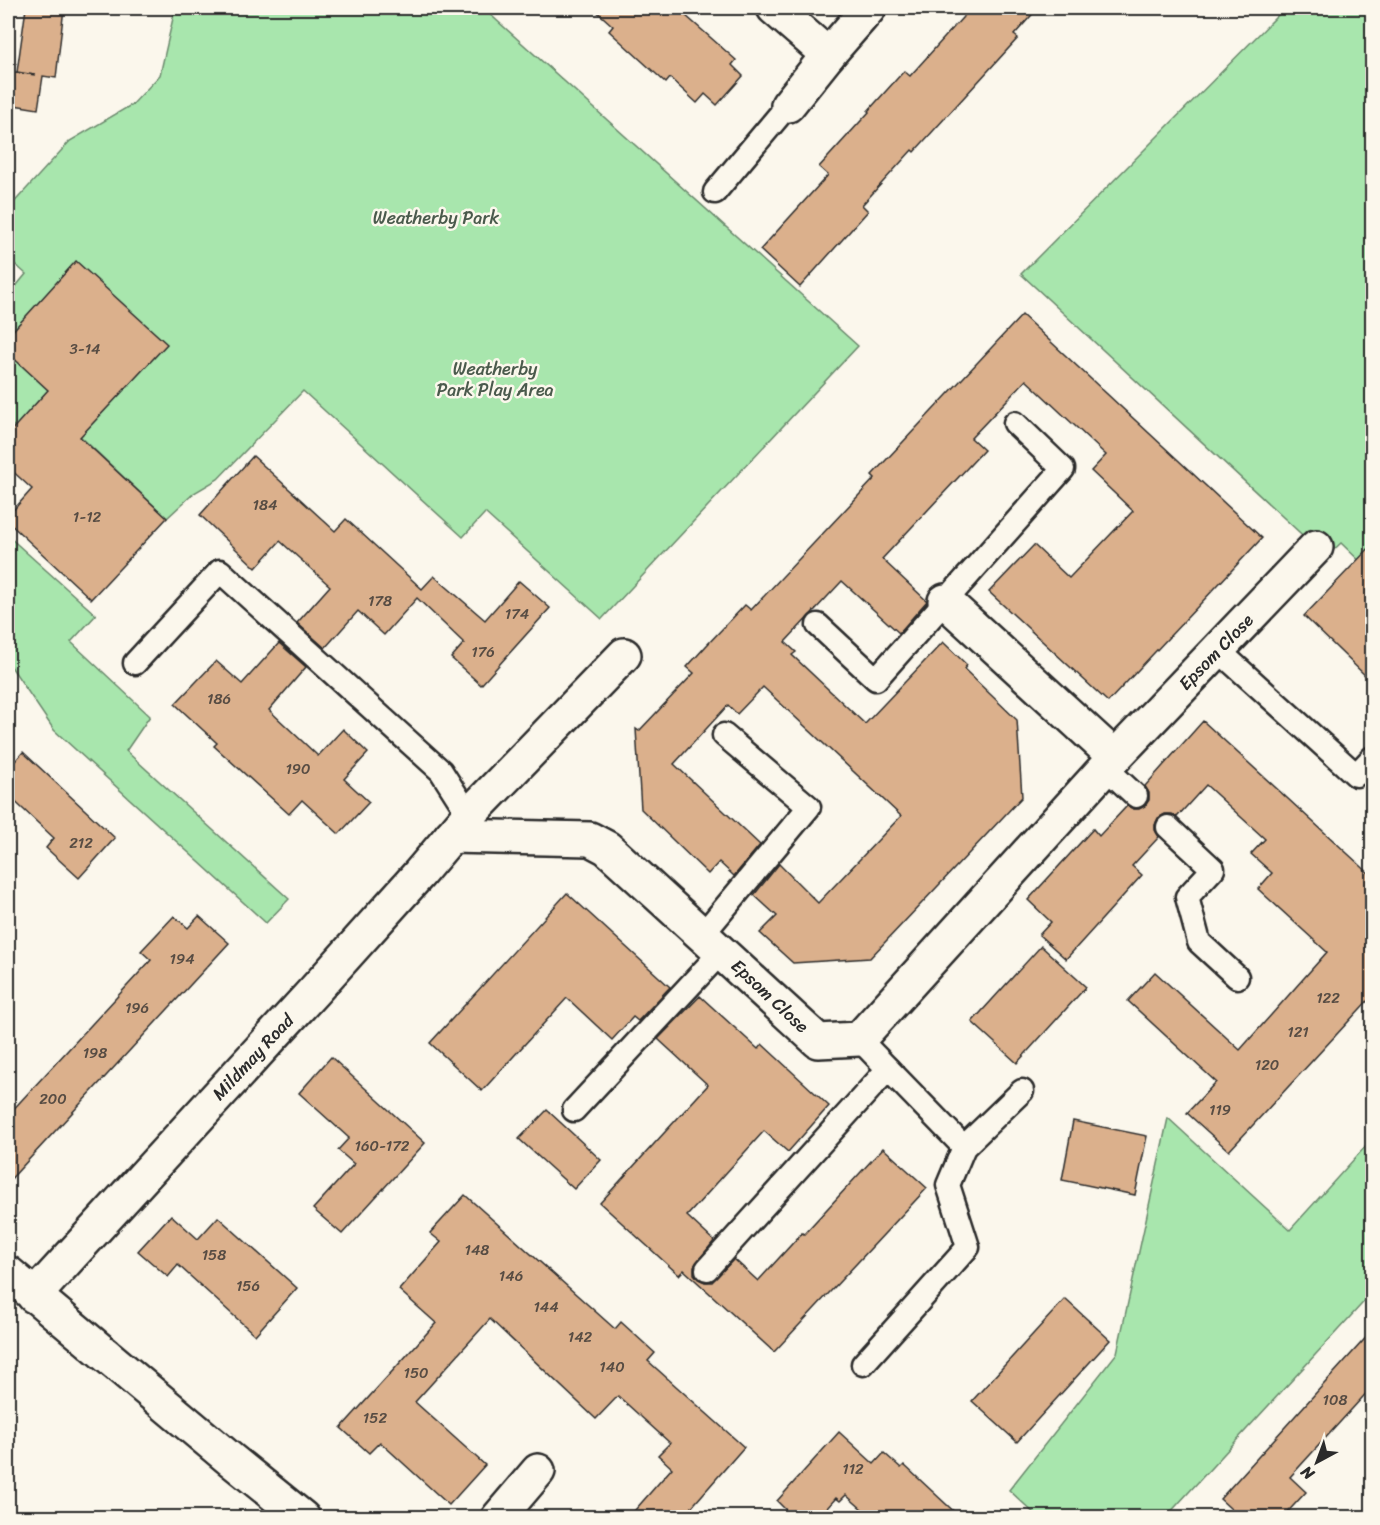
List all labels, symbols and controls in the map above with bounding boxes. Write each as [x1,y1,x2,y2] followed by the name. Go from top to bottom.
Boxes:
[373,202,500,234] park label: Weatherby Park
[69,336,101,362] house number: 3-14
[436,353,554,406] park label: Weatherby Park Play Area
[253,492,277,518] house number: 184
[73,504,102,530] house number: 1-12
[368,588,392,614] house number: 178
[505,601,529,627] house number: 174
[1170,605,1262,698] street label: Epsom Close
[471,639,495,665] house number: 176
[207,686,231,712] house number: 186
[285,756,311,782] house number: 190
[69,830,93,856] house number: 212
[169,946,195,972] house number: 194
[723,951,817,1041] street label: Epsom Close
[1316,985,1340,1011] house number: 122
[125,995,149,1021] house number: 196
[204,1005,303,1108] street label: Mildmay Road
[1287,1019,1309,1045] house number: 121
[83,1040,107,1066] house number: 198
[1255,1052,1279,1078] house number: 120
[39,1086,67,1112] house number: 200
[1209,1097,1231,1123] house number: 119
[354,1133,410,1159] house number: 160-172
[465,1237,489,1263] house number: 148
[202,1242,226,1268] house number: 158
[499,1263,523,1289] house number: 146
[236,1273,260,1299] house number: 156
[533,1294,559,1320] house number: 144
[568,1324,593,1350] house number: 142
[599,1354,625,1380] house number: 140
[403,1360,429,1386] house number: 150
[1323,1387,1347,1413] house number: 108
[363,1405,387,1431] house number: 152
[1287,1432,1347,1492] north arrow
[842,1456,864,1482] house number: 112
[1293,1458,1322,1488] text: N

